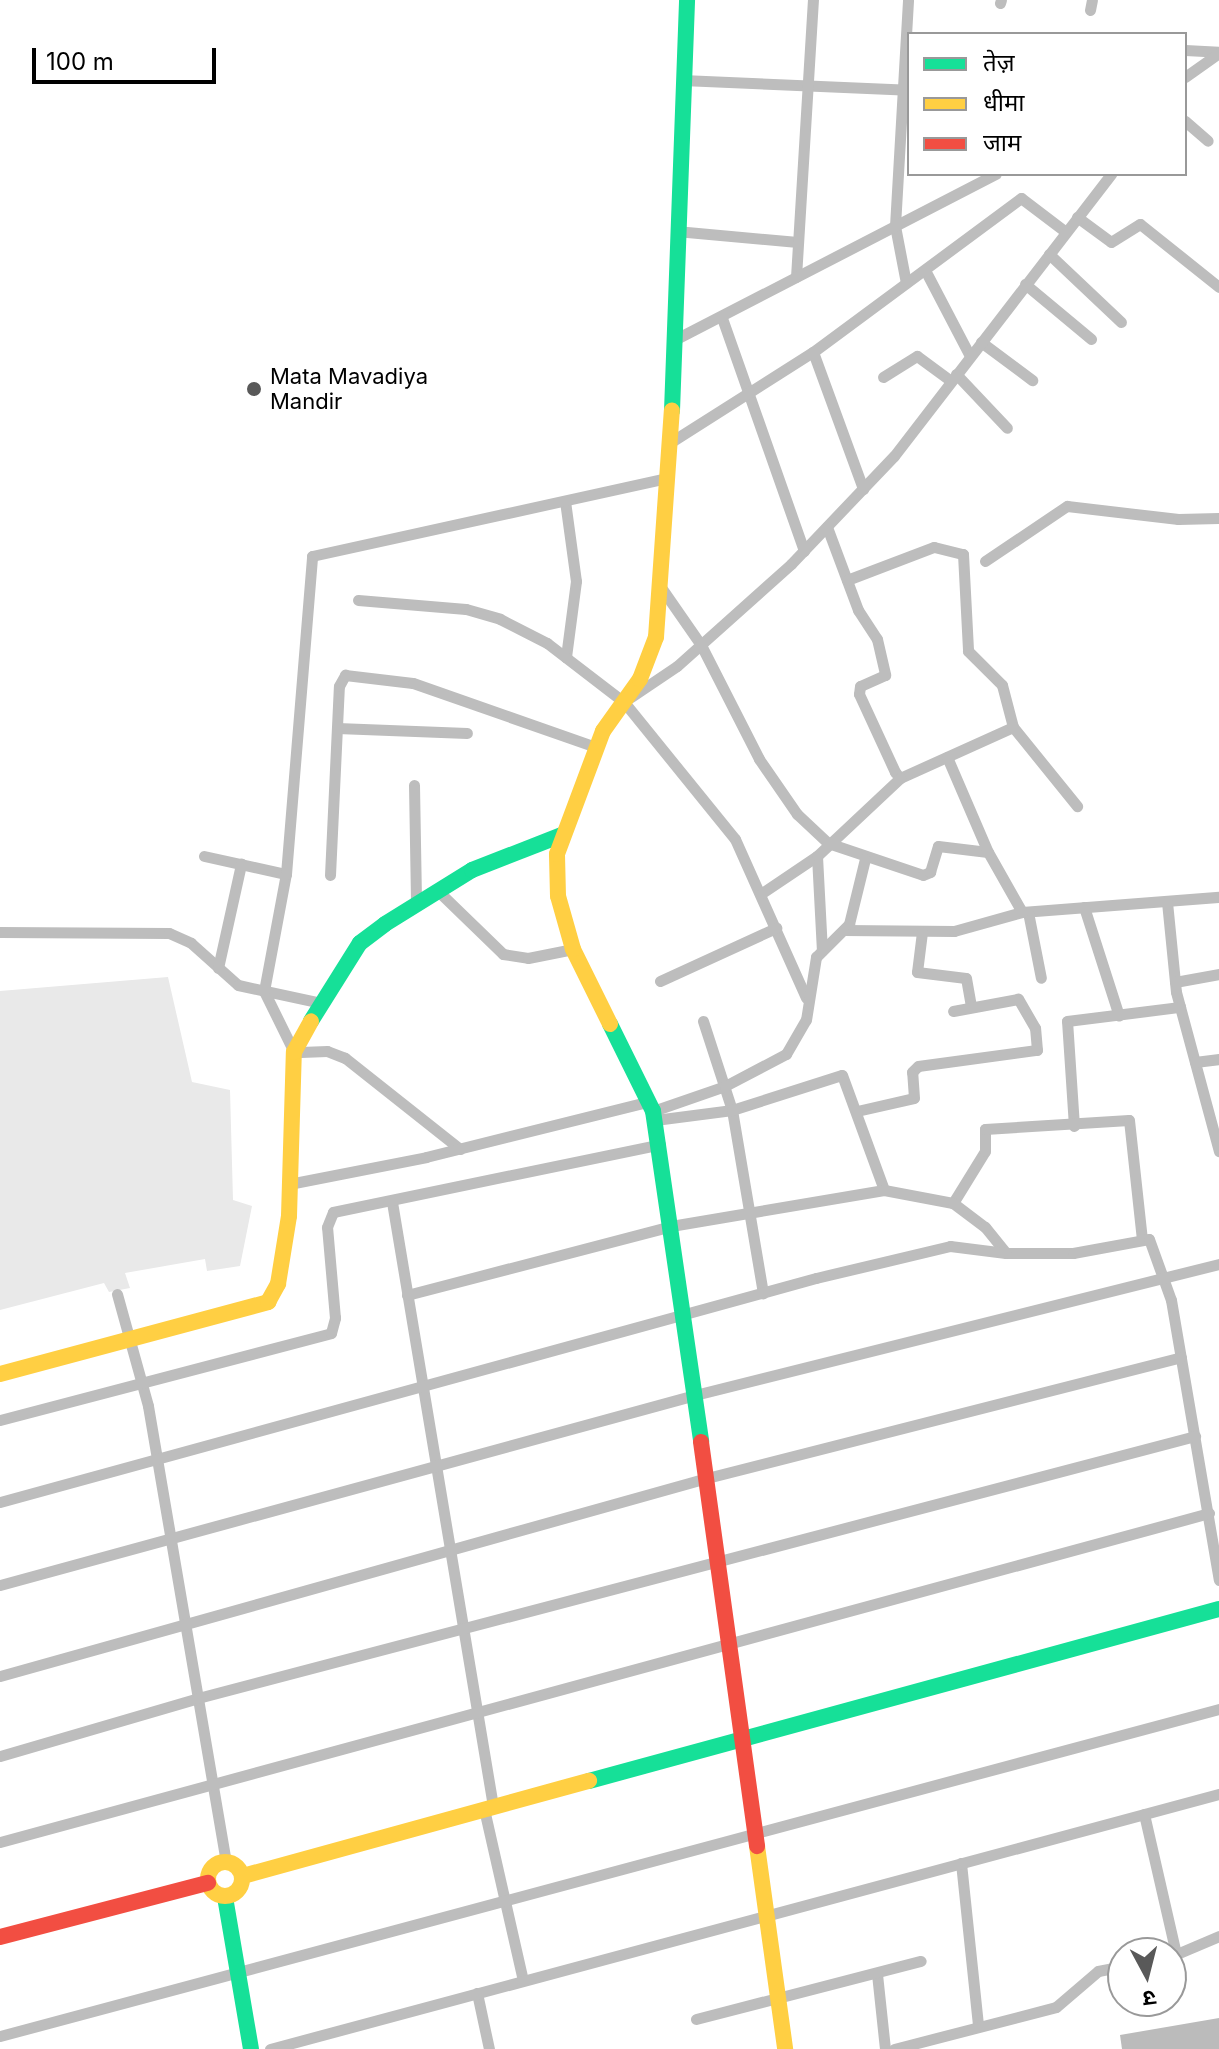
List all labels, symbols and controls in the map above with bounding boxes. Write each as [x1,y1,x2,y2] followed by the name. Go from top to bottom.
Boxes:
[36,32,220,82] scale bar
[907,32,1187,176] legend
[46,47,114,76] text: 100 m
[983,48,1015,77] text: तेज़
[983,88,1025,117] text: धीमा
[983,128,1021,157] text: जाम
[270,363,428,414] place label: Mata Mavadiya Mandir
[245,380,263,398] marker: Mata Mavadiya Mandir
[1107,1937,1187,2017] north arrow
[1142,1985,1158,2013] text: उ

